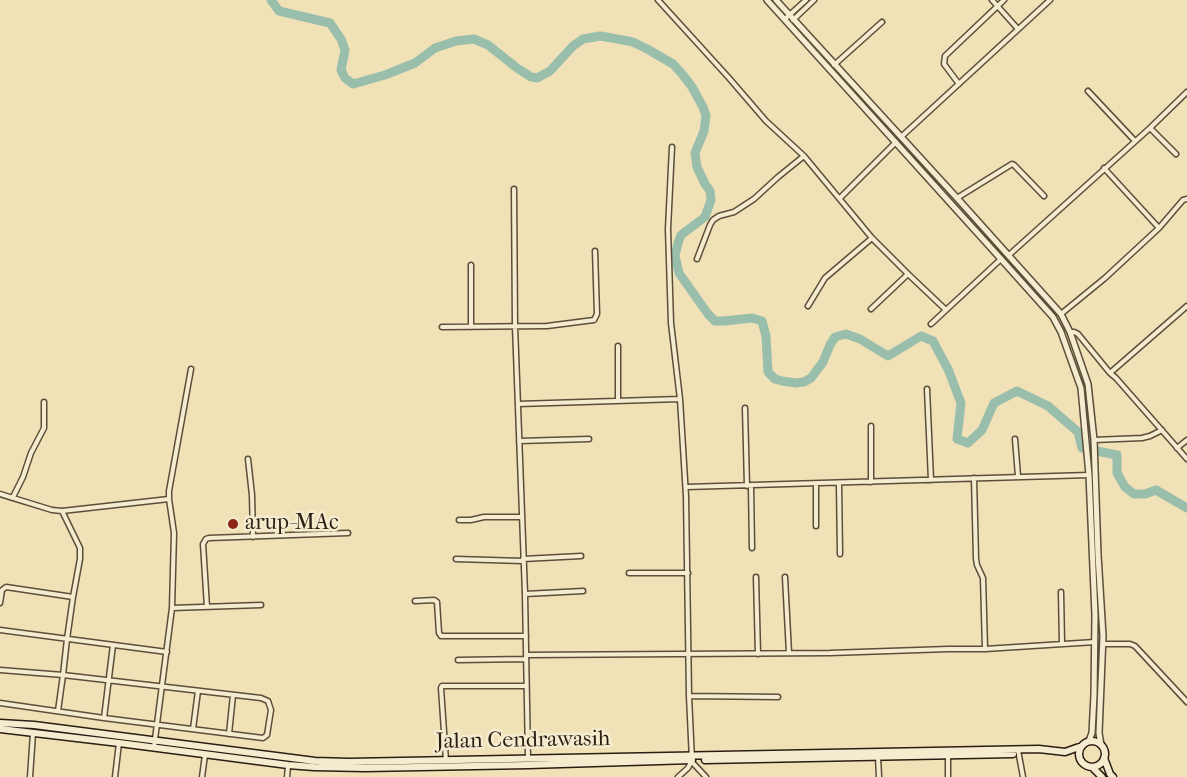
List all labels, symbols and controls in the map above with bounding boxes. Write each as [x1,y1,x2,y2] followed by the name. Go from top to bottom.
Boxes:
[245,511,339,537] place label: arup-MAc
[226,517,240,531] marker: arup-MAc
[436,726,610,756] street label: Jalan Cendrawasih

